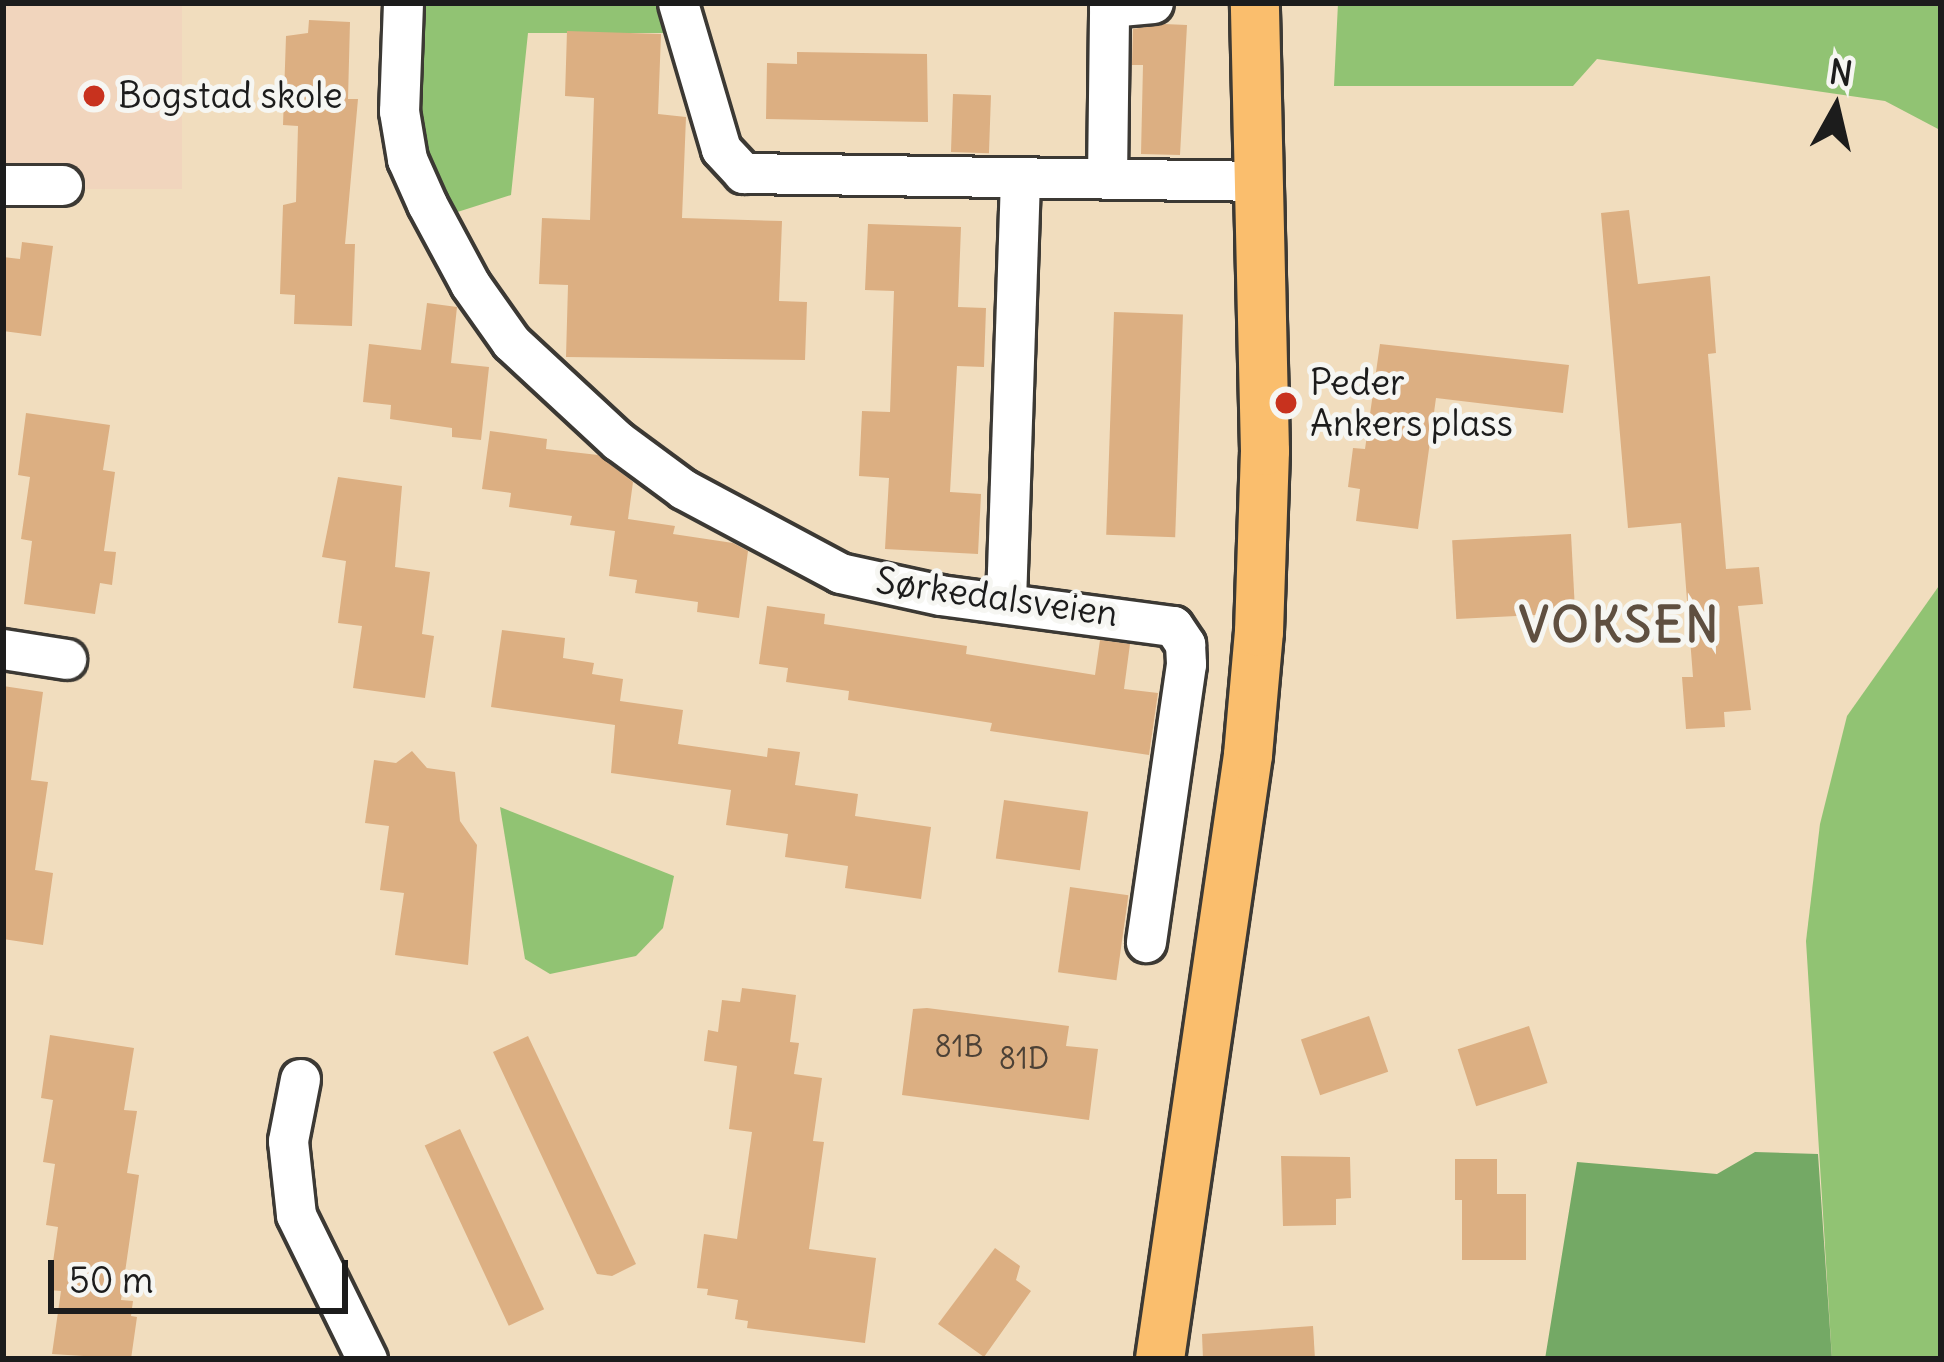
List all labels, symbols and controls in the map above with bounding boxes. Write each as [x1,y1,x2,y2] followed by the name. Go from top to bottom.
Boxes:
[1776,48,1896,168] north arrow
[1827,50,1855,95] text: N
[118,74,343,118] place label: Bogstad skole
[81,83,107,109] marker: Bogstad skole
[1310,360,1513,445] place label: Peder Ankers plass
[1273,390,1299,416] marker: Peder Ankers plass
[873,559,1121,635] street label: Sørkedalsveien
[1519,597,1721,655] district label: VOKSEN
[935,1028,983,1064] house number: 81B
[999,1040,1049,1076] house number: 81D
[54,1236,354,1310] scale bar
[69,1258,154,1303] text: 50 m

